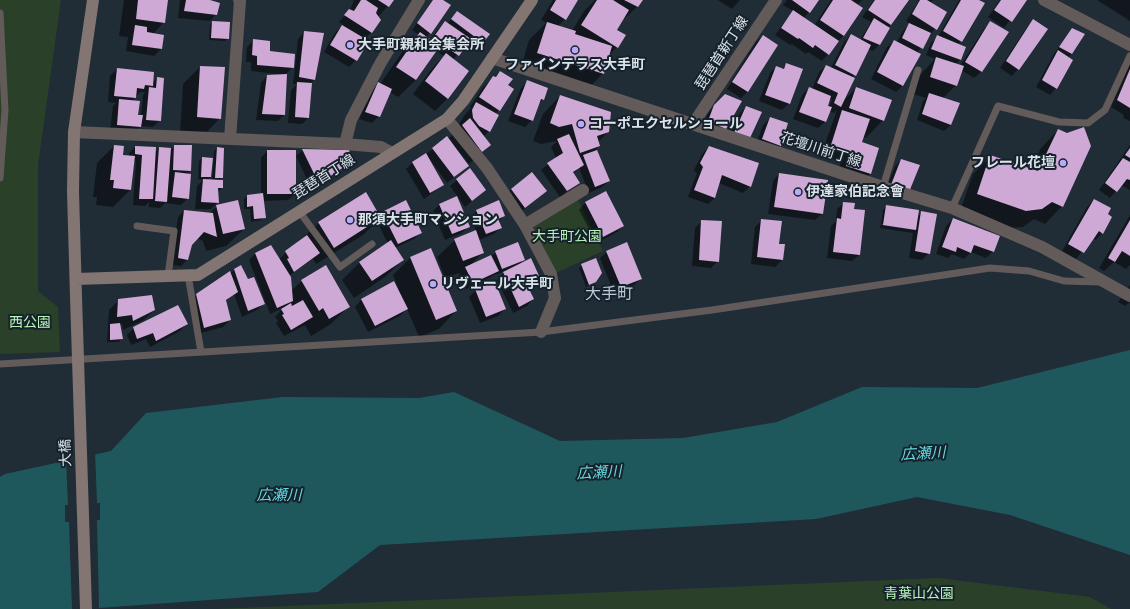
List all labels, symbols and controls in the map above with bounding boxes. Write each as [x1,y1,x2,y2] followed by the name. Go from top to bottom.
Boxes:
[692,13,752,93] street label: 琵琶首新丁線
[358,37,484,53] place label: 大手町親和会集会所
[345,40,355,50] marker: 大手町親和会集会所
[570,45,580,55] marker: ファインテラス大手町
[505,57,645,73] place label: ファインテラス大手町
[589,116,743,132] place label: コーポエクセルショール
[576,119,586,129] marker: コーポエクセルショール
[778,129,864,171] street label: 花壇川前丁線
[290,151,358,203] street label: 琵琶首丁線
[971,155,1055,171] place label: フレール花壇
[1058,158,1068,168] marker: フレール花壇
[806,184,904,200] place label: 伊達家伯記念會
[793,187,803,197] marker: 伊達家伯記念會
[358,212,498,228] place label: 那須大手町マンション
[345,215,355,225] marker: 那須大手町マンション
[532,229,602,245] park label: 大手町公園
[441,276,553,292] place label: リヴェール大手町
[428,279,438,289] marker: リヴェール大手町
[585,284,633,304] district label: 大手町
[9,315,51,331] park label: 西公園
[57,439,75,467] street label: 大橋
[900,444,946,464] water label: 広瀬川
[576,463,622,483] water label: 広瀬川
[257,487,301,505] water label: 広瀬川
[884,586,954,602] park label: 青葉山公園

